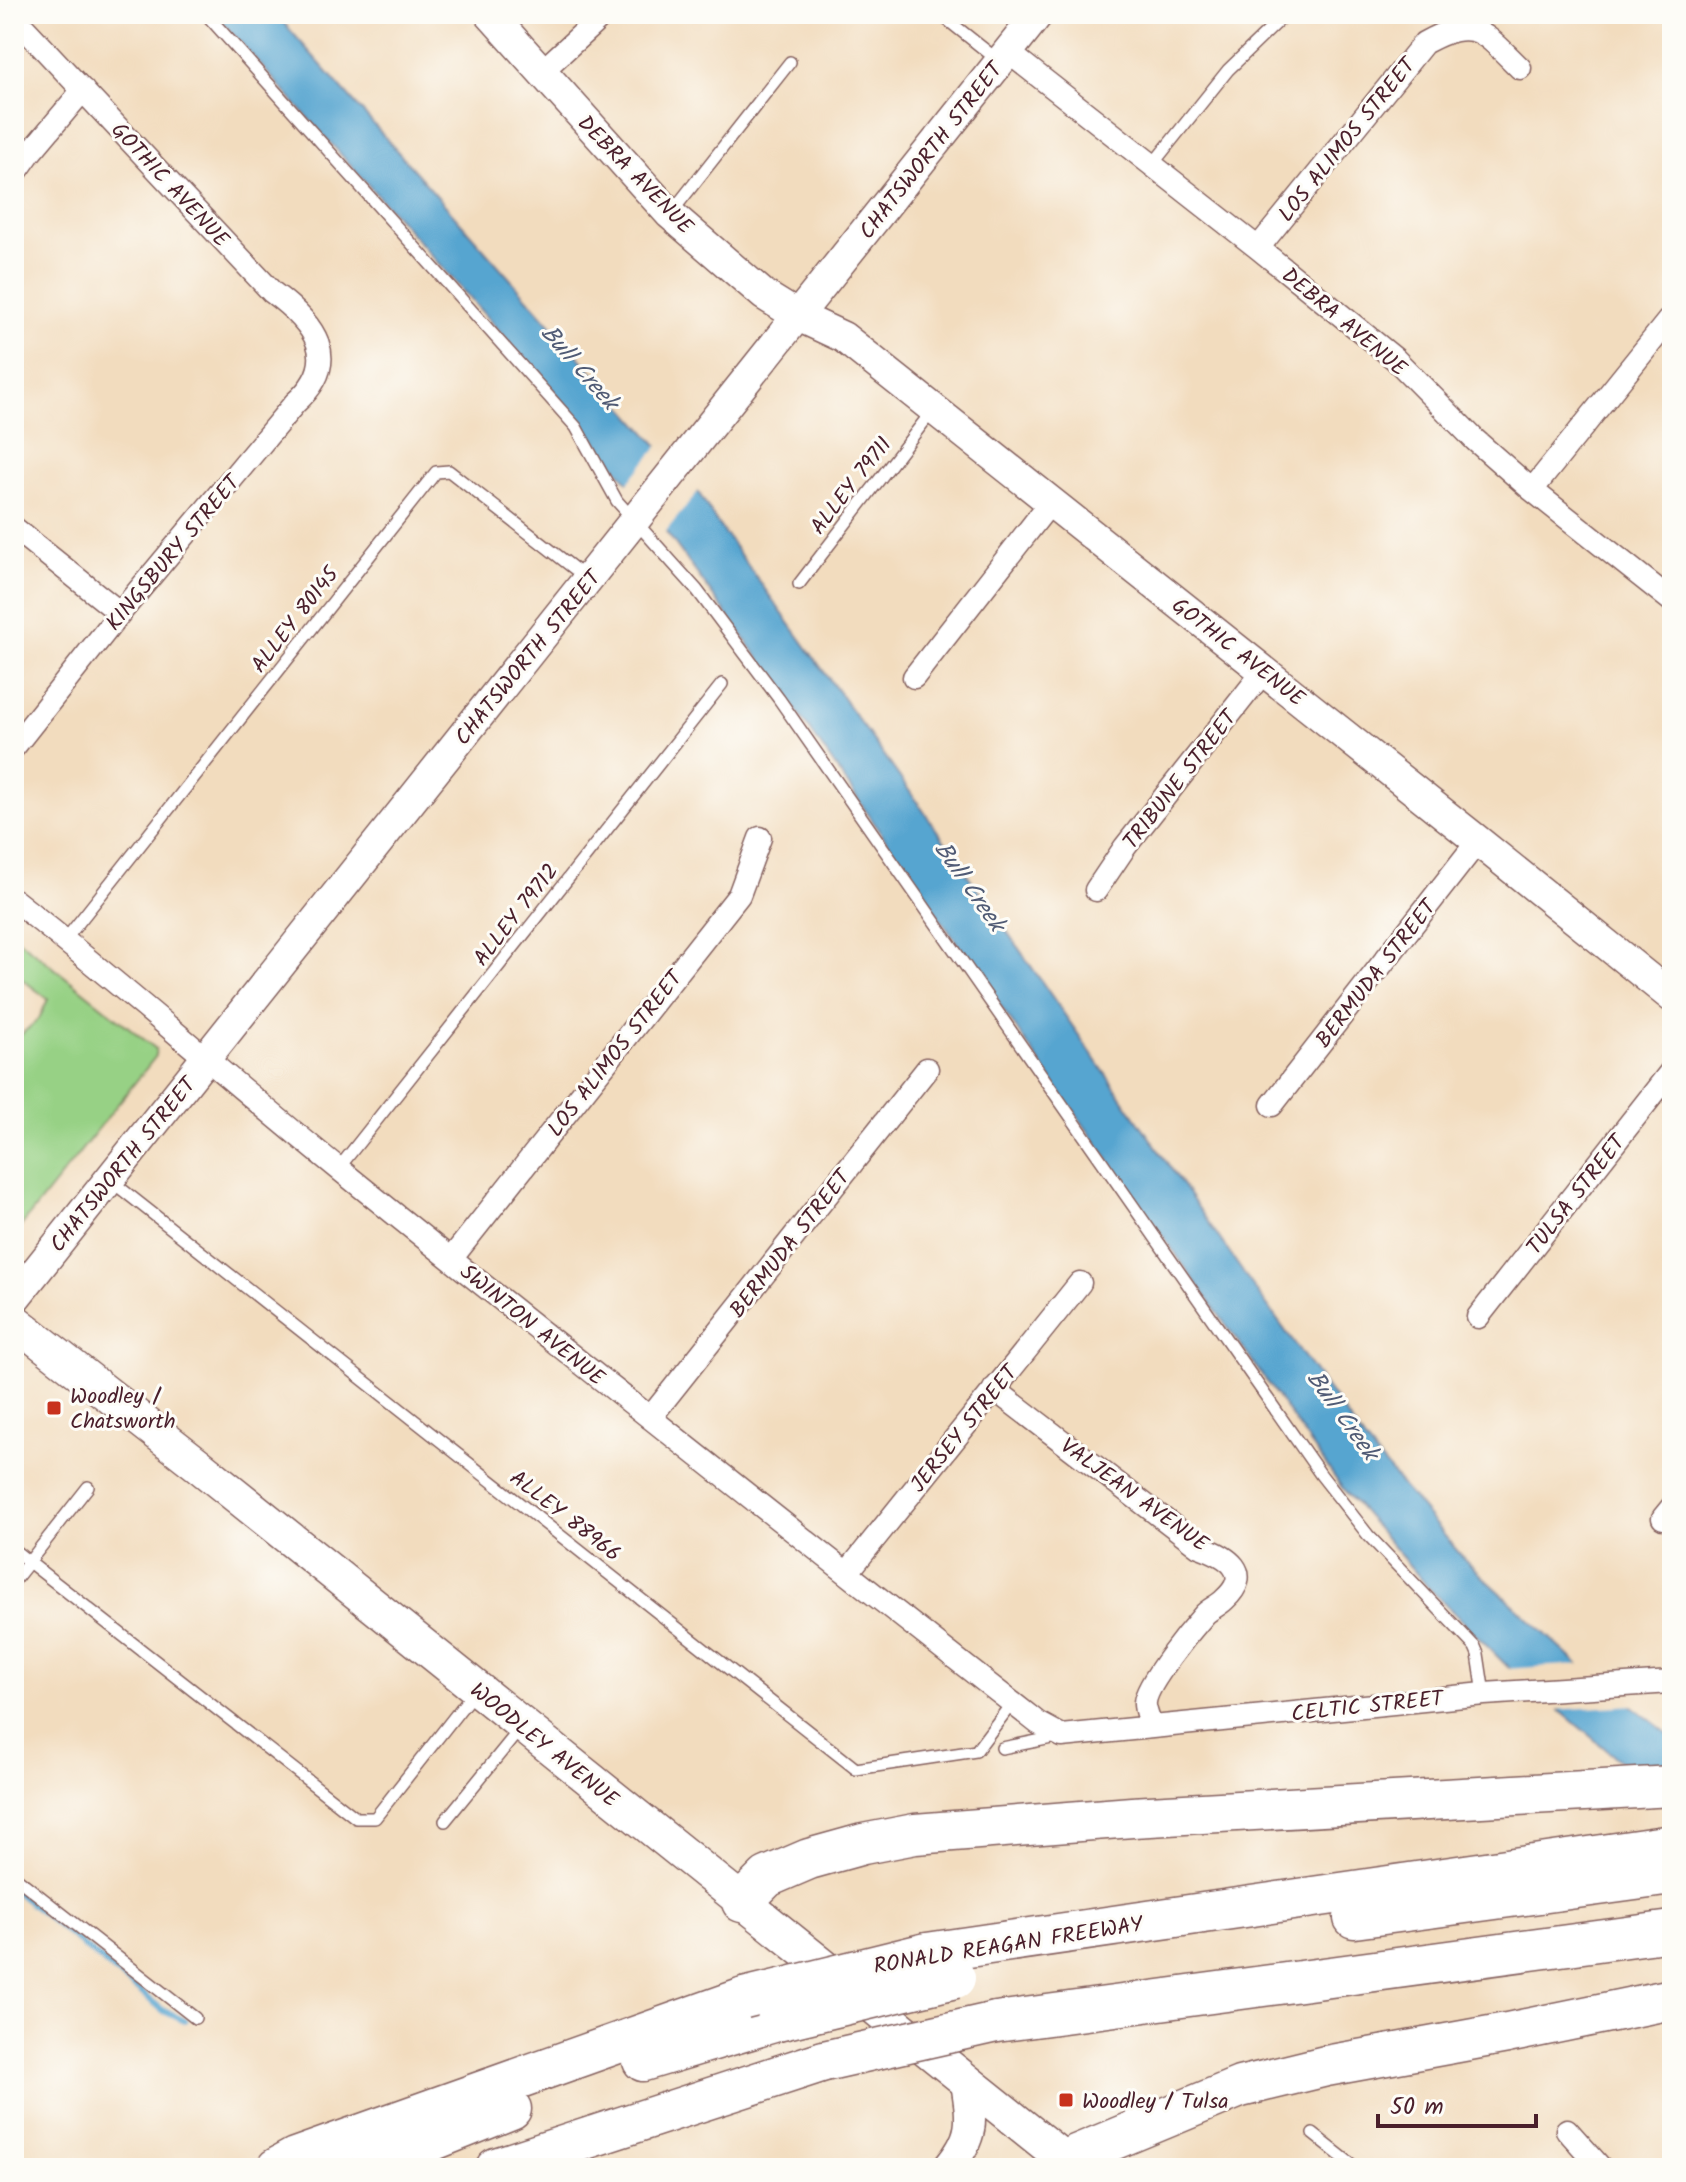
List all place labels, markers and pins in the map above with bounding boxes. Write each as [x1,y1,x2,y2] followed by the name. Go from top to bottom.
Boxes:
[70,1380,176,1440] place label: Woodley / Chatsworth
[45,1399,63,1417] marker: Woodley / Chatsworth
[1082,2085,1229,2120] place label: Woodley / Tulsa
[1057,2091,1075,2109] marker: Woodley / Tulsa

